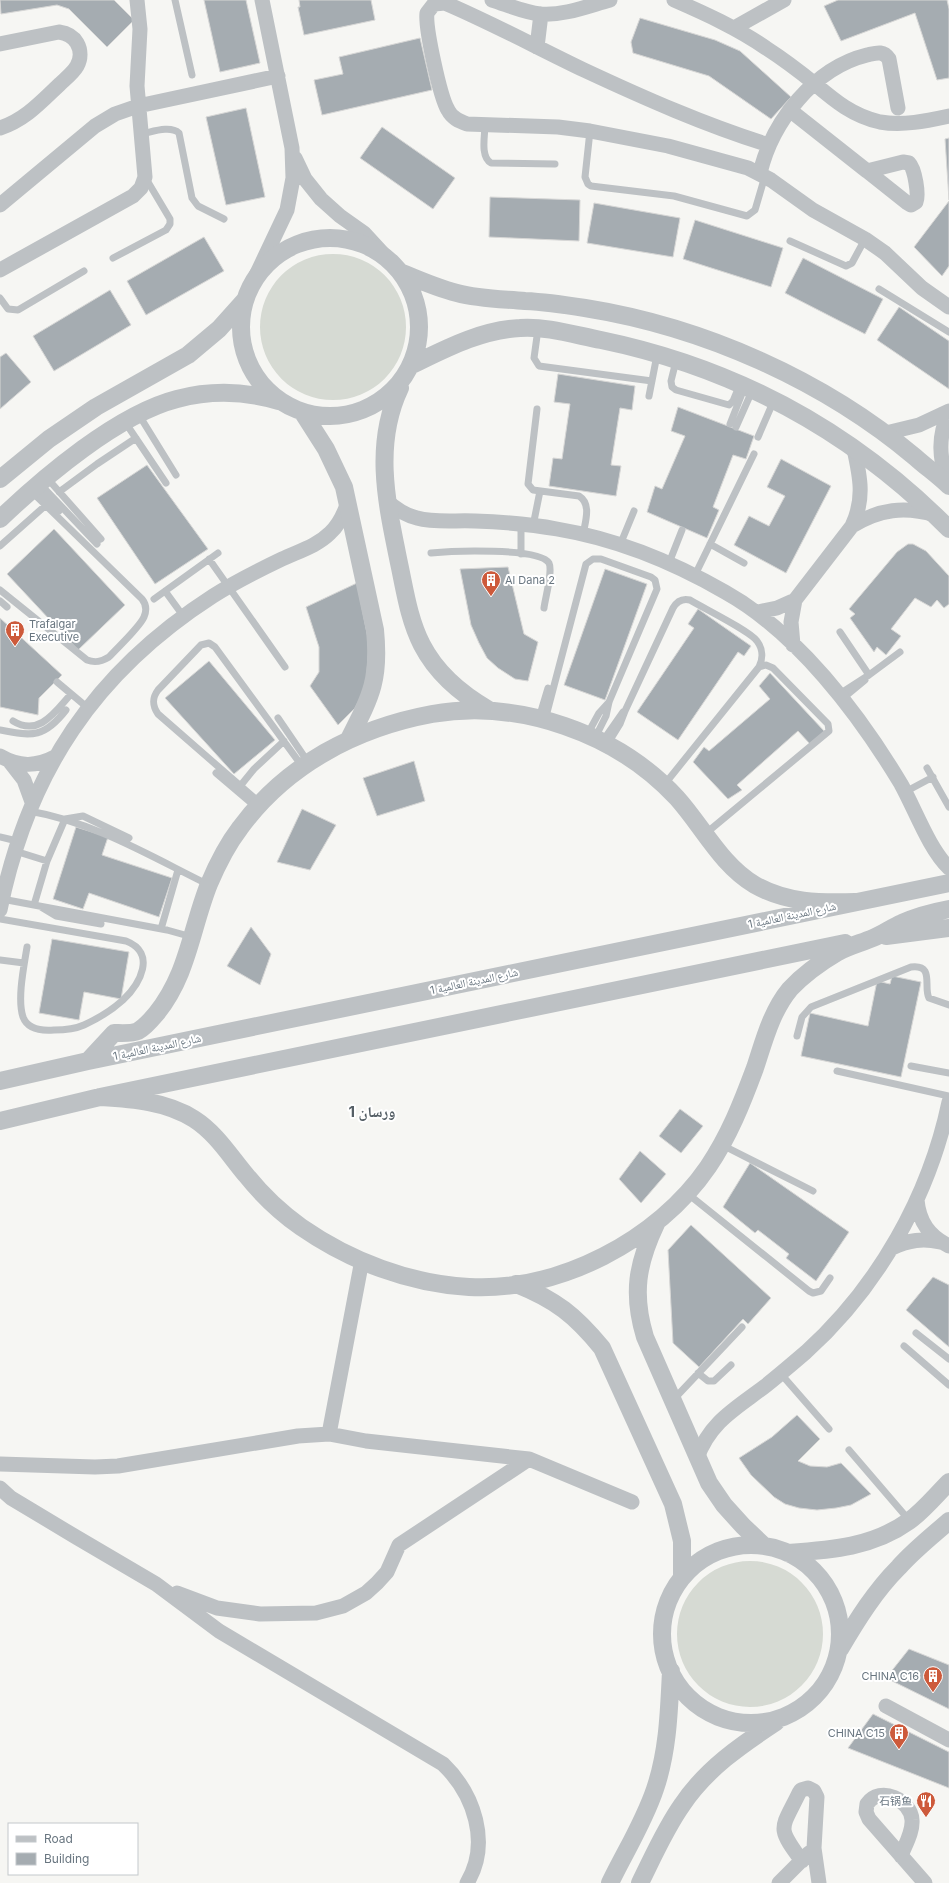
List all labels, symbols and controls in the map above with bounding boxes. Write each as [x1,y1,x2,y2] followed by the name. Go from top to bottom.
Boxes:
[480,569,502,597] building icon: Al Dana 2
[505,573,555,587] place label: Al Dana 2
[29,617,79,644] place label: Trafalgar Executive
[4,619,26,647] building icon: Trafalgar Executive
[747,899,837,931] street label: شارع المدينة العالمية 1
[429,965,519,997] street label: شارع المدينة العالمية 1
[112,1031,202,1063] street label: شارع المدينة العالمية 1
[348,1102,396,1121] district label: ورسان 1
[922,1665,944,1693] building icon: CHINA C16
[862,1669,919,1683] place label: CHINA C16
[888,1722,910,1750] building icon: CHINA C15
[828,1726,885,1740] place label: CHINA C15
[915,1790,937,1818] restaurant icon: 石锅鱼
[879,1794,912,1808] place label: 石锅鱼
[8,1823,138,1875] legend
[44,1831,73,1846] text: Road
[44,1851,89,1866] text: Building

